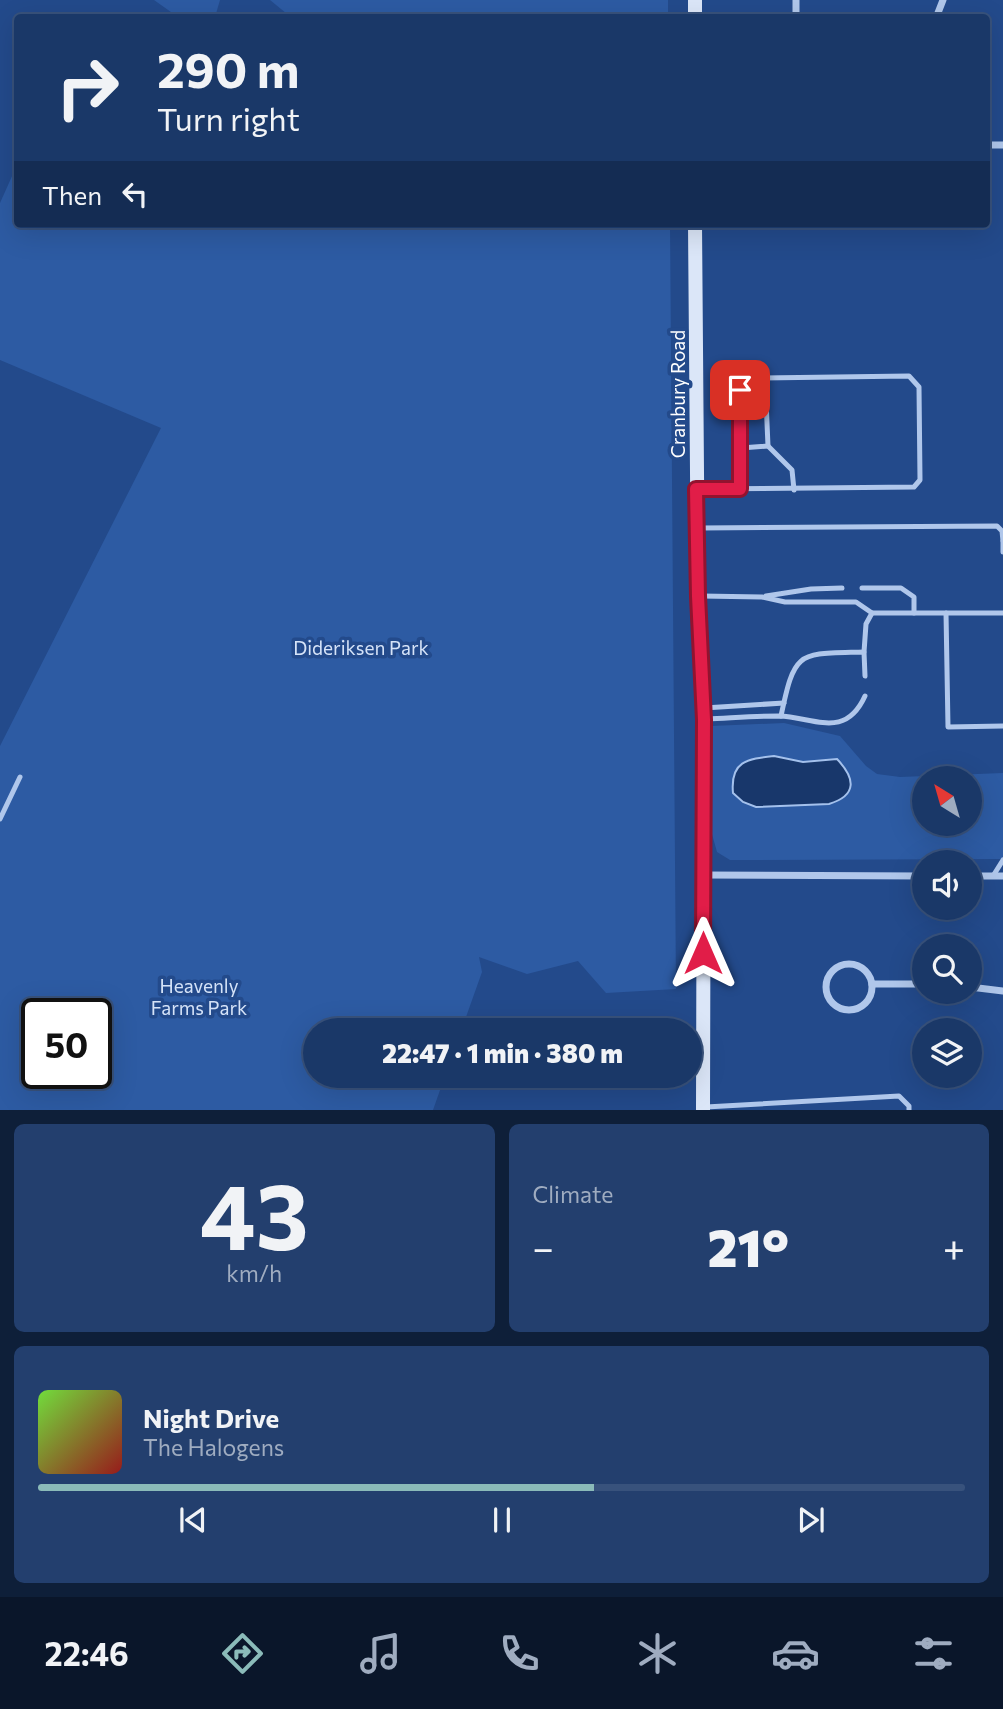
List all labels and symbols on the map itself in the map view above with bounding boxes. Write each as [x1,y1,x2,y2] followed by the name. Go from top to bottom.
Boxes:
[666,330,689,458] street label: Cranbury Road
[710,360,770,420] pin
[293,636,429,659] park label: Dideriksen Park
[912,766,982,836] north arrow
[666,916,740,990] position arrow
[151,974,247,1019] park label: Heavenly Farms Park
[21,998,112,1089] speed limit sign: 50

